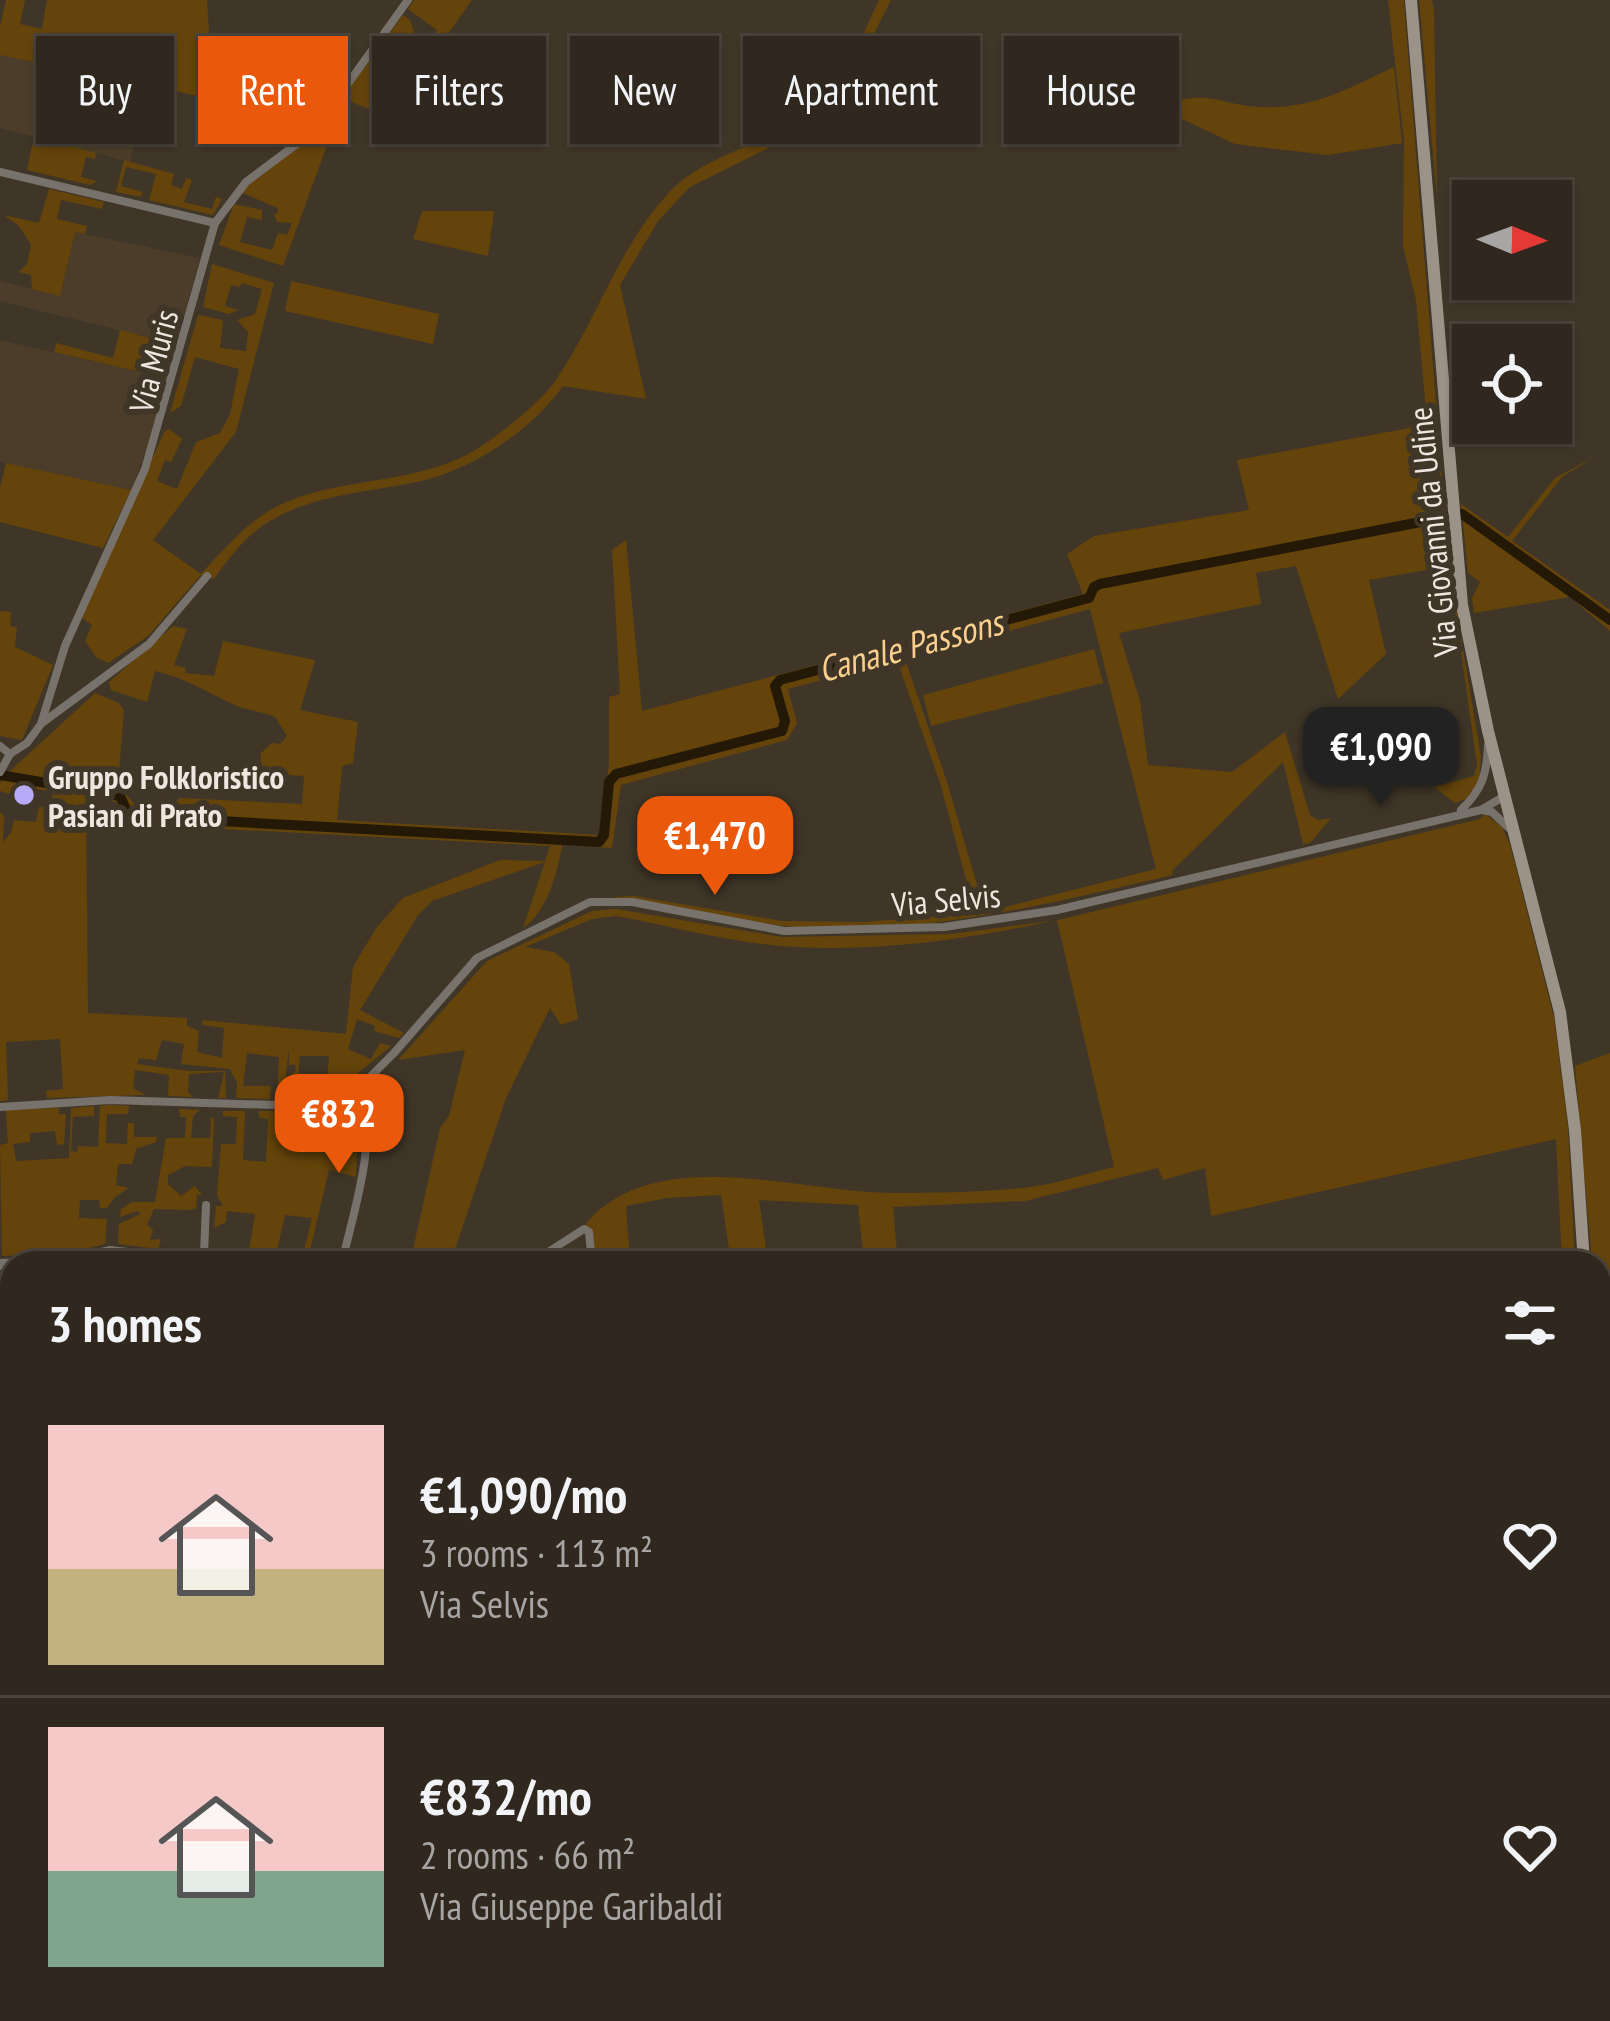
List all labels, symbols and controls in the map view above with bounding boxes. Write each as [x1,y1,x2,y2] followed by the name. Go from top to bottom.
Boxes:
[36,36,174,144] chip: Buy
[198,36,348,144] chip: Rent
[372,36,546,144] chip: Filters
[570,36,719,144] chip: New
[743,36,980,144] chip: Apartment
[1004,36,1179,144] chip: House
[1452,180,1572,300] north arrow
[1452,180,1572,444] map controls
[118,305,187,418] street label: Via Muris
[1452,324,1572,444] button: locate
[1398,405,1467,660] street label: Via Giovanni da Udine
[813,597,1011,692] water label: Canale Passons
[1283,707,1479,809] pin: €1,090
[1330,720,1432,771] text: €1,090
[48,755,284,836] place label: Gruppo Folkloristico Pasian di Prato
[11,782,37,808] marker: Gruppo Folkloristico Pasian di Prato
[617,796,813,898] pin: €1,470
[664,809,766,860] text: €1,470
[889,873,1002,925] street label: Via Selvis
[268,1074,410,1176] pin: €832
[302,1087,376,1138] text: €832
[48,1290,202,1356] text: 3 homes
[1497,1290,1563,1356] icon: filters
[420,1461,627,1527] text: €1,090/mo
[144,1473,288,1617] icon: home
[1497,1512,1563,1578] icon: heart
[420,1527,653,1578] text: 3 rooms · 113 m²
[420,1578,549,1629] text: Via Selvis
[420,1763,592,1829] text: €832/mo
[144,1775,288,1919] icon: home
[1497,1814,1563,1880] icon: heart
[420,1829,635,1880] text: 2 rooms · 66 m²
[420,1880,723,1931] text: Via Giuseppe Garibaldi

